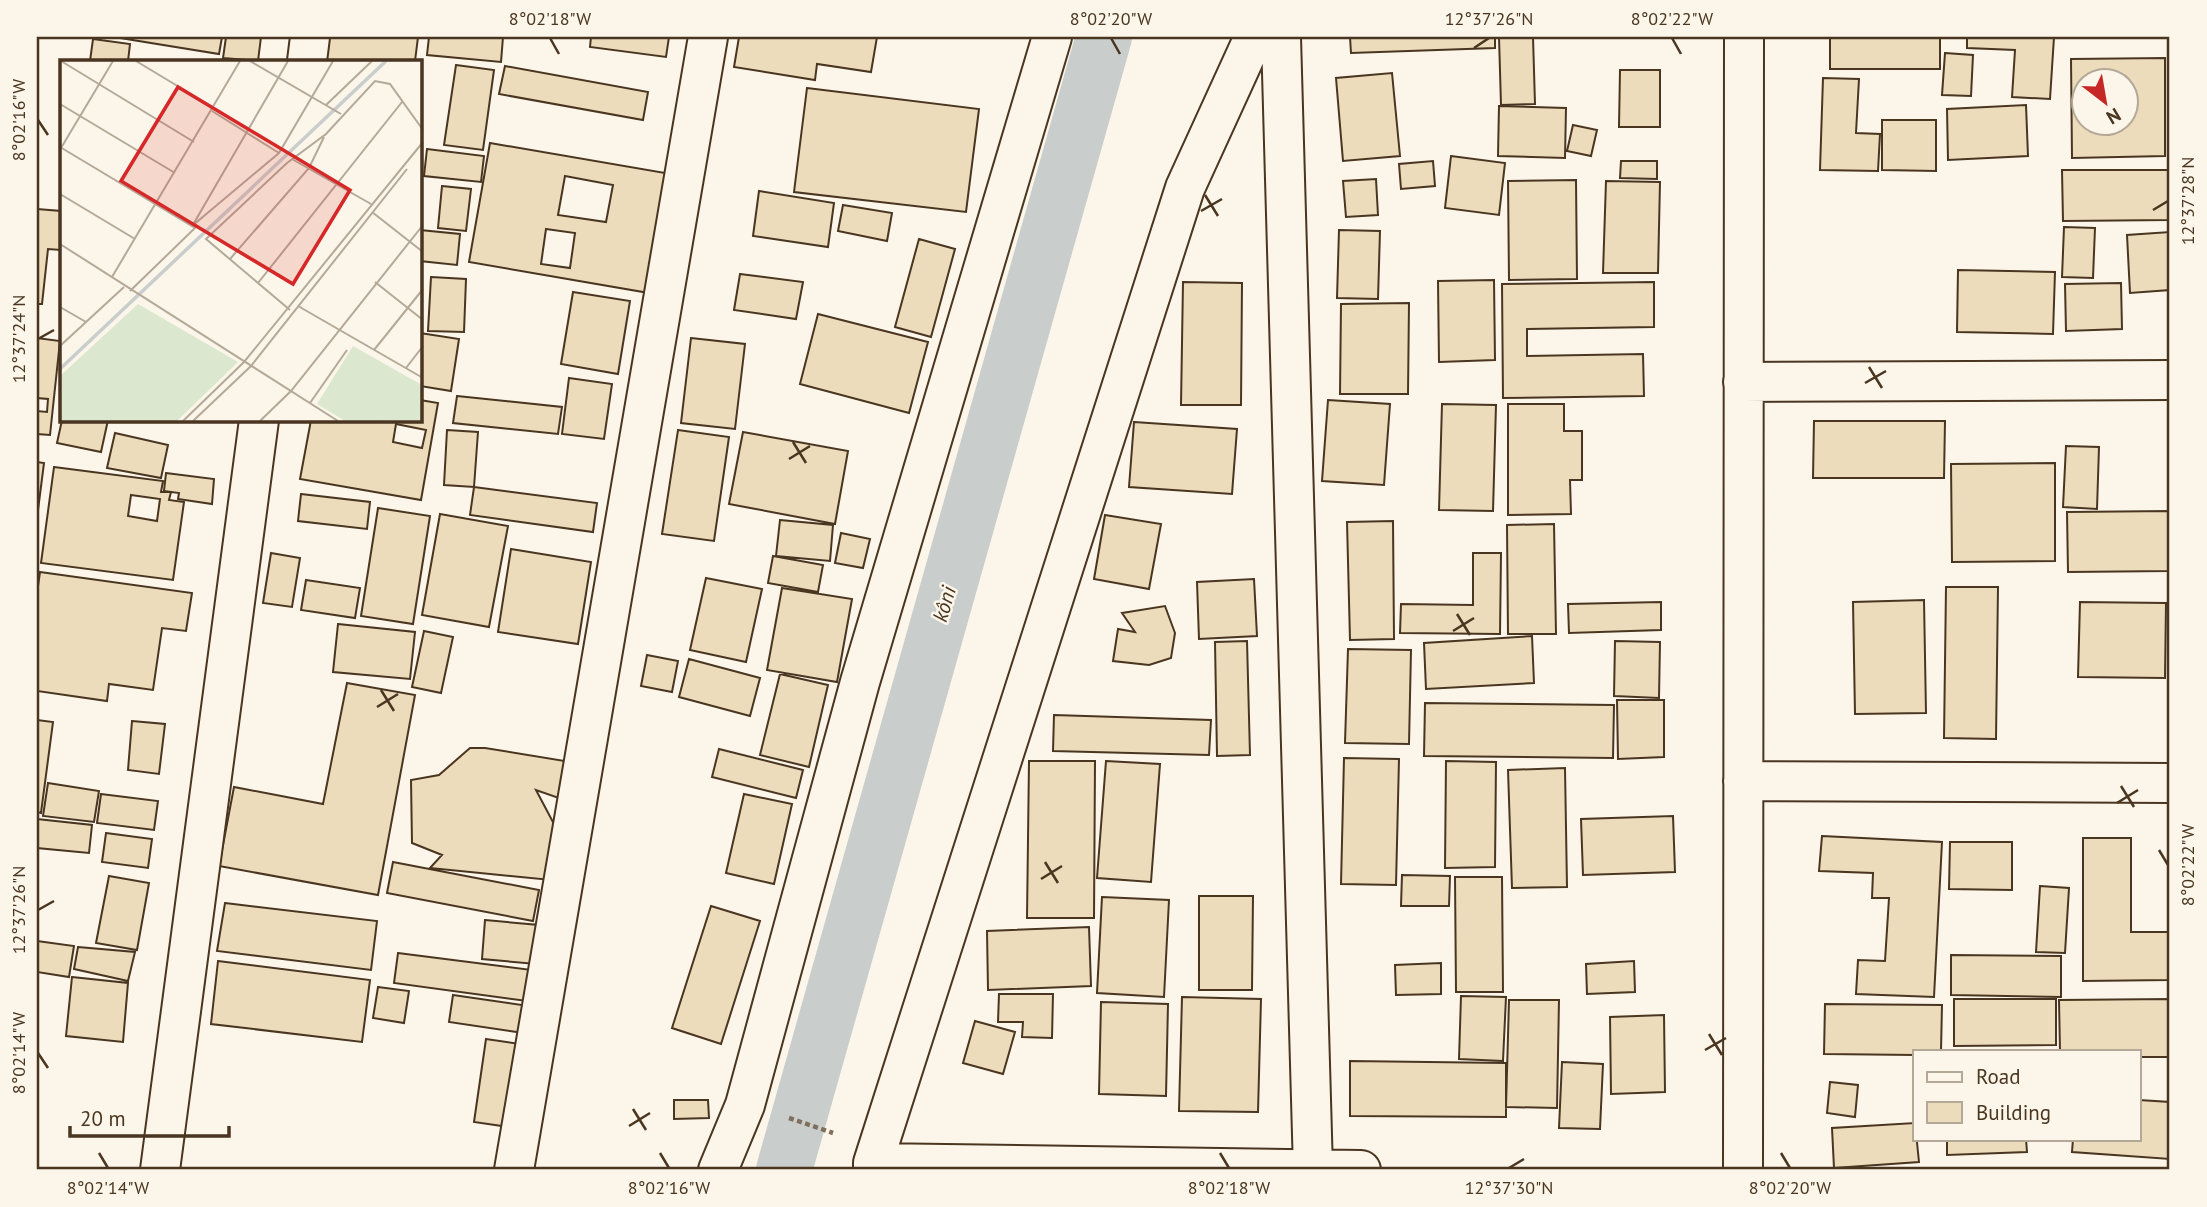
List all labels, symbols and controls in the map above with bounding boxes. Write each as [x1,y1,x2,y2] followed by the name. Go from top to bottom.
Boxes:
[509,7,591,30] text: 8°02'18"W
[1070,7,1152,30] text: 8°02'20"W
[1445,7,1533,30] text: 12°37'26"N
[1631,7,1713,30] text: 8°02'22"W
[60,60,422,422] inset map
[2070,66,2140,136] north arrow
[7,79,30,161] text: 8°02'16"W
[2102,103,2125,130] text: N
[2176,157,2199,245] text: 12°37'28"N
[7,295,30,383] text: 12°37'24"N
[926,583,962,625] water label: kôni
[2176,824,2199,906] text: 8°02'22"W
[7,866,30,954] text: 12°37'26"N
[7,1012,30,1094] text: 8°02'14"W
[1913,1050,2140,1140] legend
[1976,1063,2020,1090] text: Road
[70,1095,229,1139] scale bar
[1976,1099,2051,1126] text: Building
[80,1105,126,1132] text: 20 m
[67,1176,149,1199] text: 8°02'14"W
[628,1176,710,1199] text: 8°02'16"W
[1188,1176,1270,1199] text: 8°02'18"W
[1465,1176,1553,1199] text: 12°37'30"N
[1749,1176,1831,1199] text: 8°02'20"W

